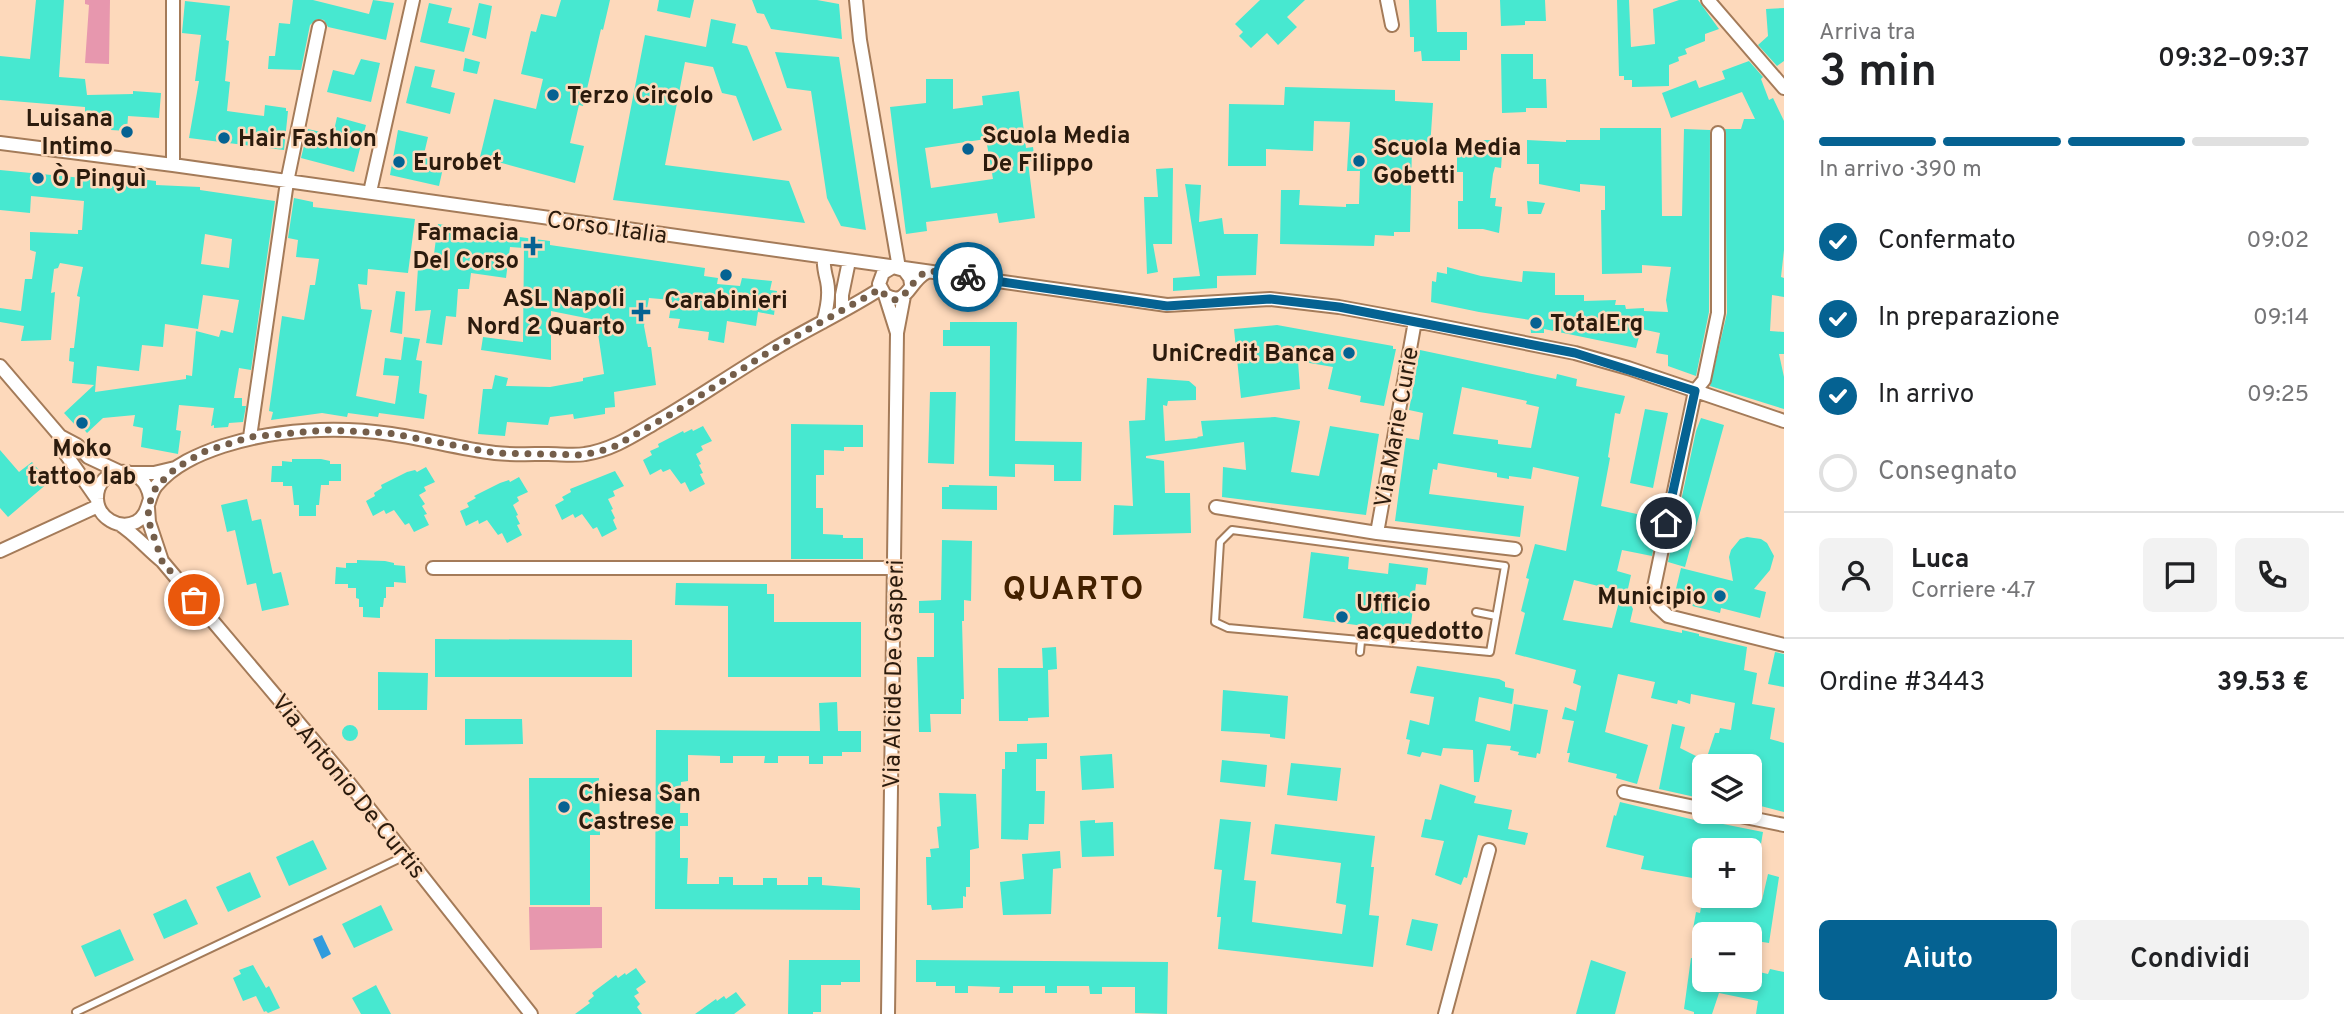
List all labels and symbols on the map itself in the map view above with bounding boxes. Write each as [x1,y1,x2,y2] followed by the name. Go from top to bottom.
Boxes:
[567,82,714,112] place label: Terzo Circolo
[545,87,561,103] marker: Terzo Circolo
[26,105,113,163] place label: Luisana Intimo
[982,122,1130,180] place label: Scuola Media De Filippo
[119,124,135,140] marker: Luisana Intimo
[238,125,377,155] place label: Hair Fashion
[216,130,232,146] marker: Hair Fashion
[1373,134,1521,192] place label: Scuola Media Gobetti
[960,141,976,157] marker: Scuola Media De Filippo
[413,149,502,179] place label: Eurobet
[1351,153,1367,169] marker: Scuola Media Gobetti
[391,154,407,170] marker: Eurobet
[52,163,147,195] place label: Ò Pinguì
[30,170,46,186] marker: Ò Pinguì
[545,206,669,252] street label: Corso Italia
[412,219,519,277] place label: Farmacia Del Corso
[525,238,541,254] marker: Farmacia Del Corso
[933,242,1003,312] courier
[718,267,734,283] marker: Carabinieri
[466,285,625,343] place label: ASL Napoli Nord 2 Quarto
[664,287,788,317] place label: Carabinieri
[631,302,651,322] marker: ASL Napoli Nord 2 Quarto
[1550,310,1643,340] place label: TotalErg
[1528,315,1544,331] marker: TotalErg
[1152,340,1335,370] place label: UniCredit Banca
[1341,345,1357,361] marker: UniCredit Banca
[1369,345,1427,510] street label: Via Marie Curie
[74,415,90,431] marker: Moko tattoo lab
[28,435,136,493] place label: Moko tattoo lab
[1636,493,1696,553] pin
[878,559,912,789] street label: Via Alcide De Gasperi
[164,570,224,630] pin
[1003,571,1145,611] district label: QUARTO
[1597,583,1706,613] place label: Municipio
[1712,588,1728,604] marker: Municipio
[1356,590,1484,648] place label: Ufficio acquedotto
[1334,609,1350,625] marker: Ufficio acquedotto
[264,689,431,886] street label: Via Antonio De Curtis
[578,780,701,838] place label: Chiesa San Castrese
[556,799,572,815] marker: Chiesa San Castrese

